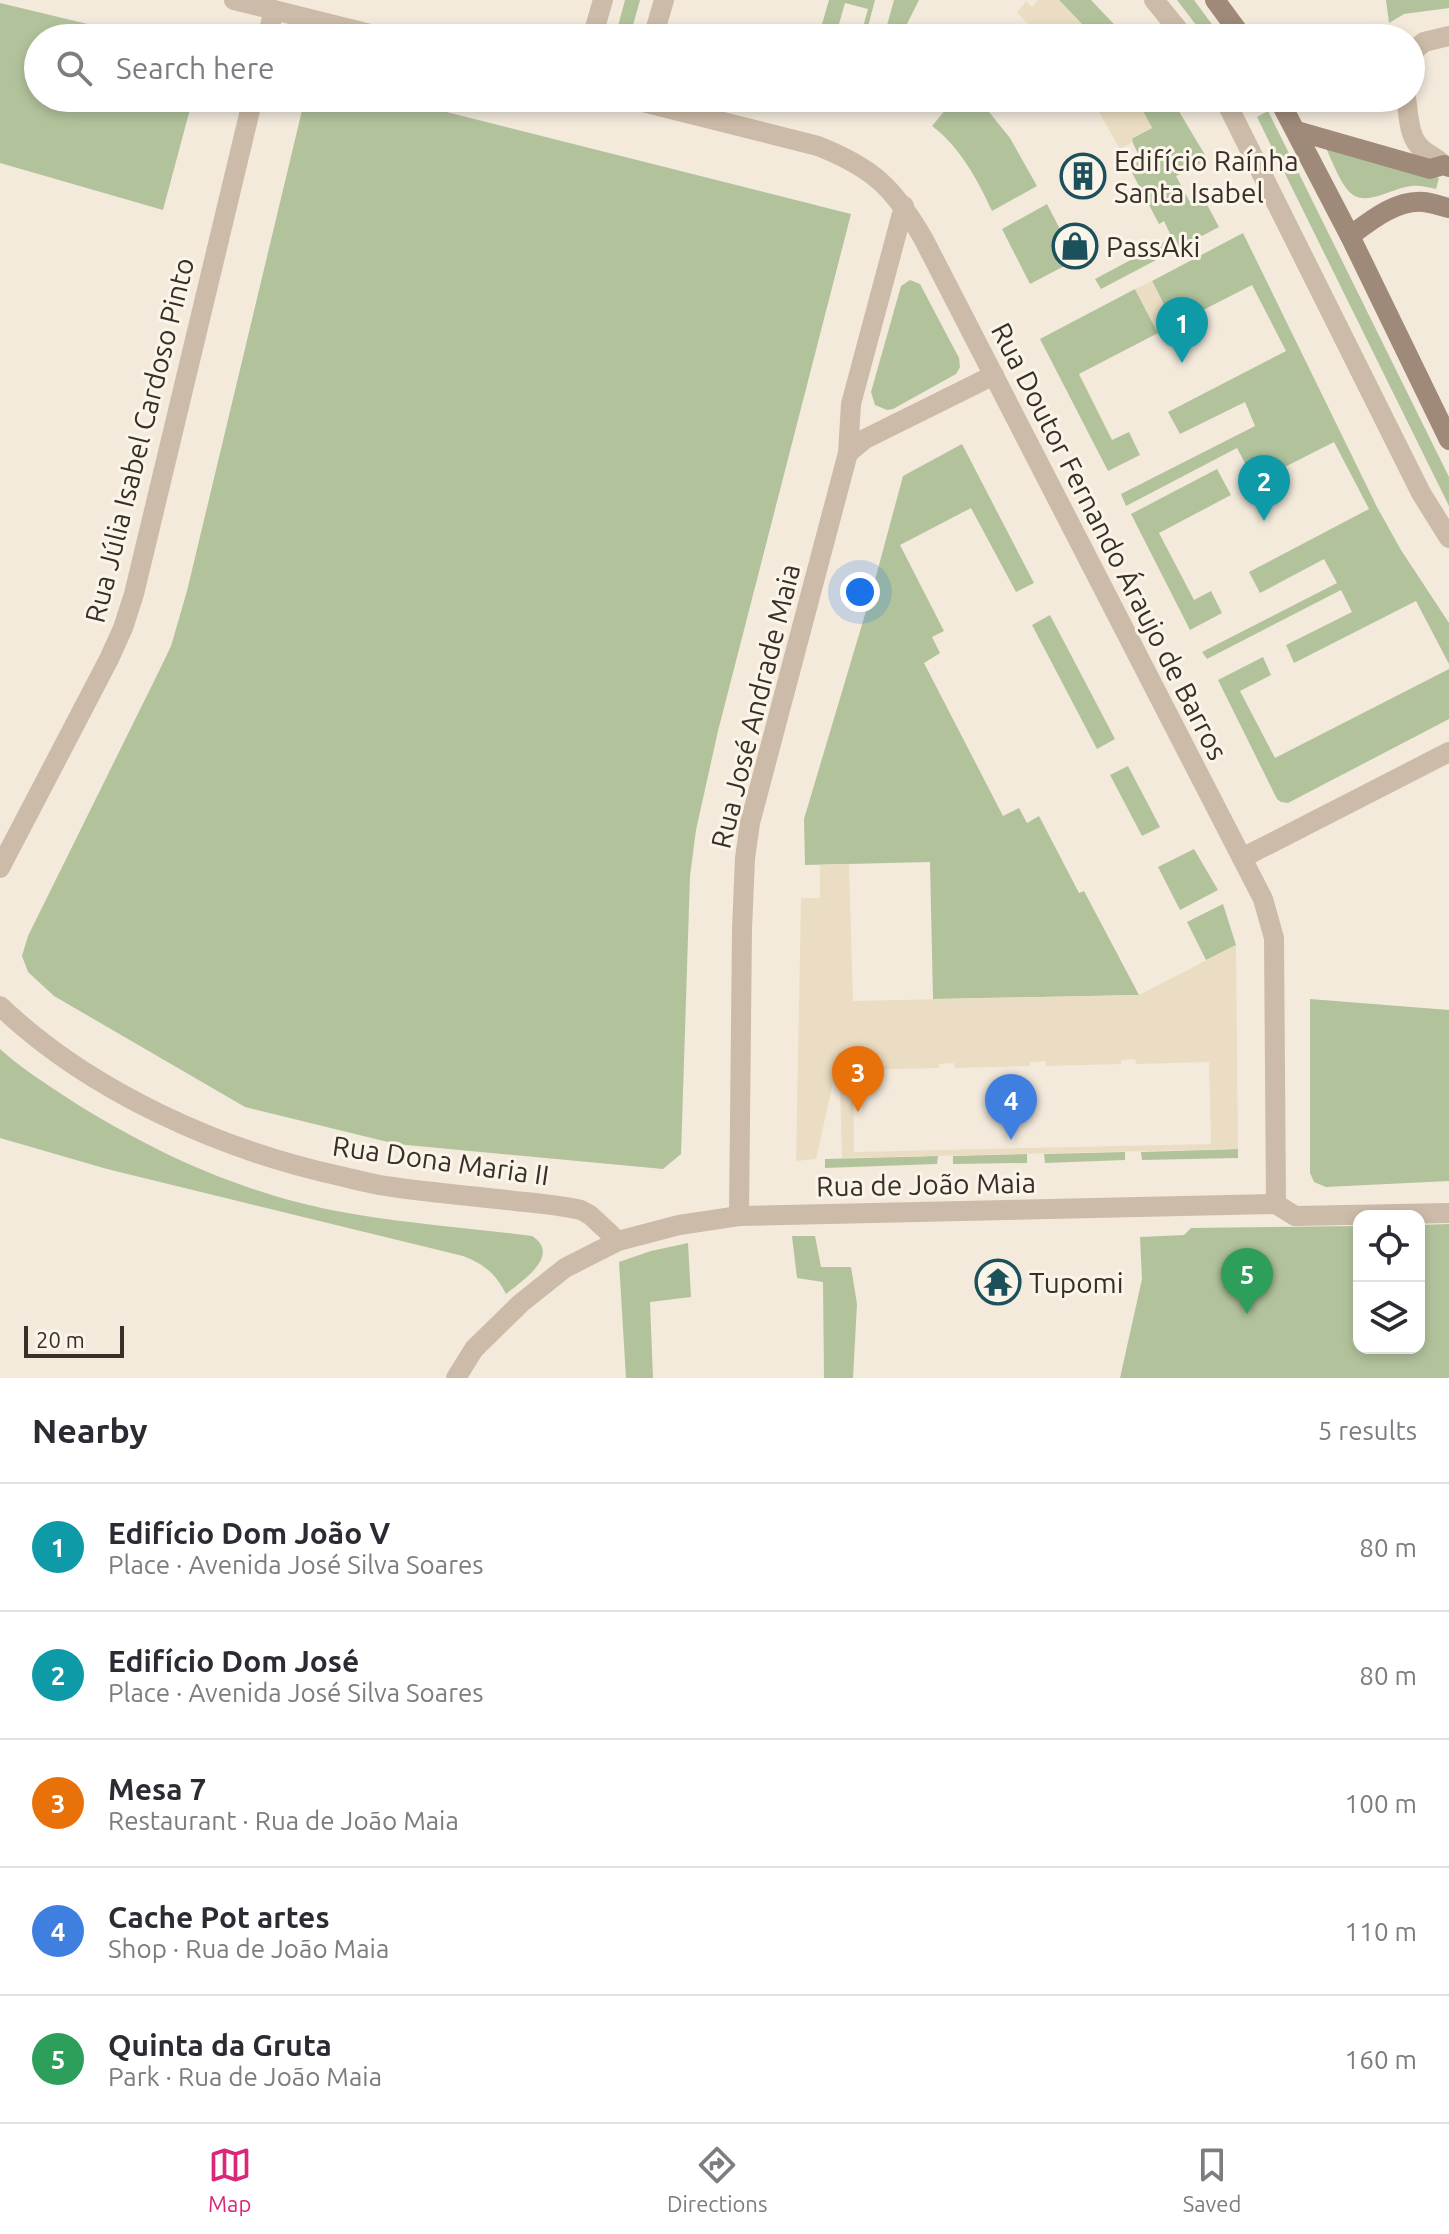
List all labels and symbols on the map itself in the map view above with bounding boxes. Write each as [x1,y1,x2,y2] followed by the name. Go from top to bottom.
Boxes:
[1114,145,1299,208] place label: Edifício Raínha Santa Isabel
[1059,152,1107,200] building icon: Edifício Raínha Santa Isabel
[1051,222,1099,270] shop icon: PassAki
[1106,231,1200,262] place label: PassAki
[79,254,199,626] street label: Rua Júlia Isabel Cardoso Pinto
[1156,297,1208,363] pin: 1
[986,317,1235,765] street label: Rua Doutor Fernando Áraujo de Barros
[1238,455,1290,521] pin: 2
[705,561,805,851] street label: Rua José Andrade Maia
[840,572,880,612] your location
[832,1046,884,1112] pin: 3
[985,1074,1037,1140] pin: 4
[331,1129,551,1191] street label: Rua Dona Maria II
[816,1167,1036,1201] street label: Rua de João Maia
[1221,1248,1273,1314] pin: 5
[974,1258,1022,1306] temple icon: Tupomi
[1029,1267,1124,1298] place label: Tupomi
[24,1322,124,1358] scale bar

